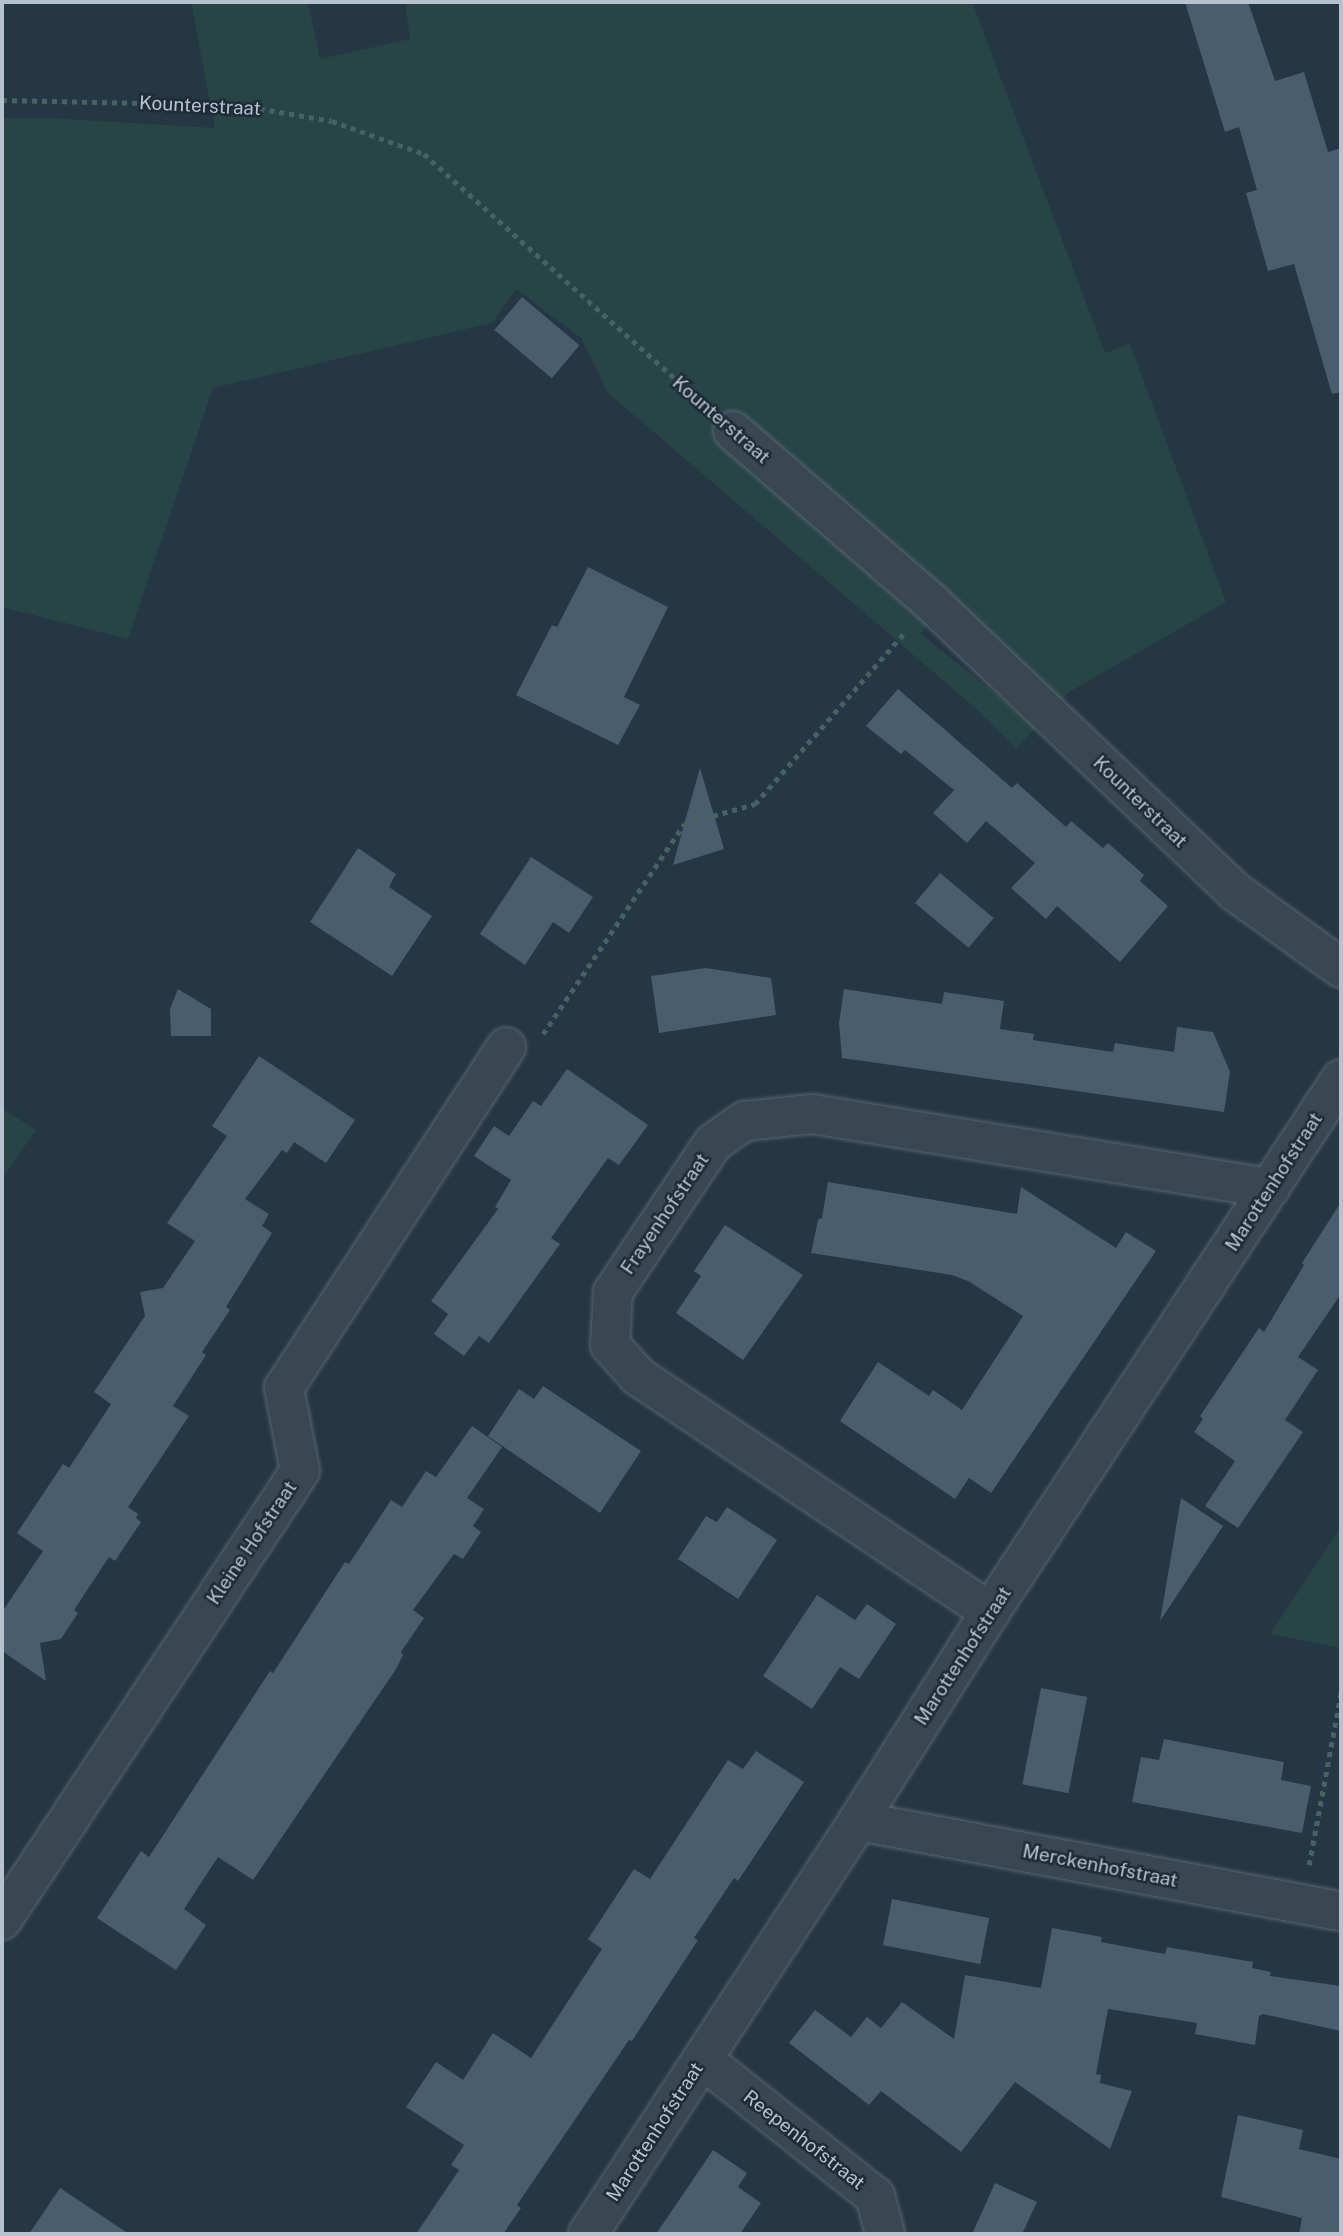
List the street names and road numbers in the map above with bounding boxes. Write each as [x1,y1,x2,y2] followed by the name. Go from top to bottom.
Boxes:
[139,91,261,121] street label: Kounterstraat
[668,371,774,469] street label: Kounterstraat
[1088,751,1192,853] street label: Kounterstraat
[1221,1108,1327,1256] street label: Marottenhofstraat
[616,1149,714,1279] street label: Frayenhofstraat
[202,1477,302,1609] street label: Kleine Hofstraat
[910,1582,1016,1730] street label: Marottenhofstraat
[1021,1840,1179,1892] street label: Merckenhofstraat
[602,2058,708,2206] street label: Marottenhofstraat
[739,2086,869,2194] street label: Reepenhofstraat

